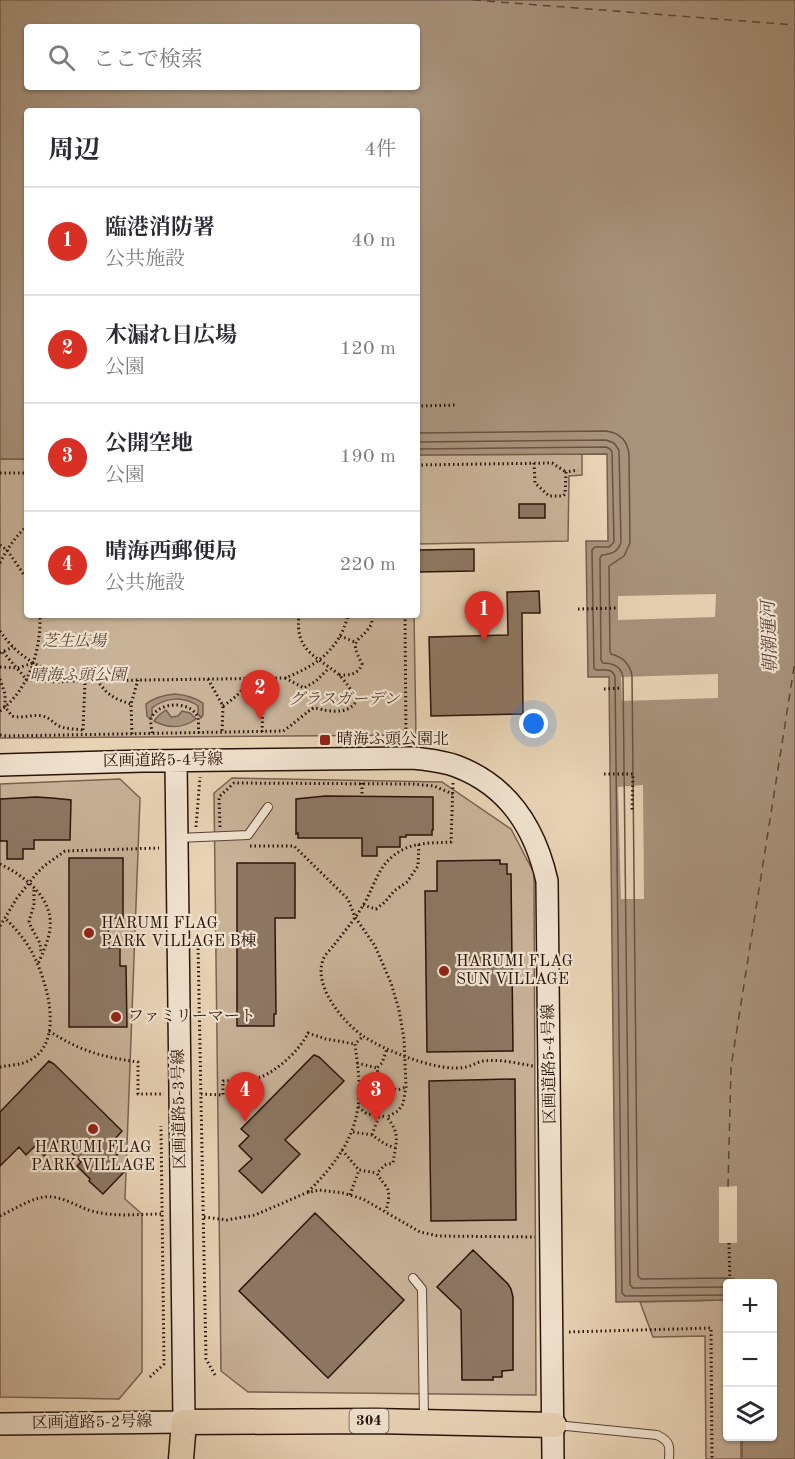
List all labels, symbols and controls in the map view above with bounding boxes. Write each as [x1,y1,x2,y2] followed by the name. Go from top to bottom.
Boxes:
[24,24,420,90] search box
[45,41,78,74] icon: search
[93,49,203,71] text: ここで検索
[48,138,100,164] text: 周辺
[364,140,396,160] text: 4件
[105,217,215,239] text: 臨港消防署
[62,231,73,251] text: 1
[351,231,396,251] text: 40 m
[105,250,185,270] text: 公共施設
[105,325,237,347] text: 木漏れ日広場
[62,339,73,359] text: 2
[340,339,396,359] text: 120 m
[105,358,145,378] text: 公園
[105,433,193,455] text: 公開空地
[62,447,73,467] text: 3
[340,447,396,467] text: 190 m
[105,466,145,486] text: 公園
[105,541,237,563] text: 晴海西郵便局
[62,555,73,575] text: 4
[340,555,396,575] text: 220 m
[105,574,185,594] text: 公共施設
[464,592,504,641] pin: 1
[758,598,780,673] water label: 朝潮運河
[42,632,108,650] park label: 芝生広場
[30,666,129,684] park label: 晴海ふ頭公園
[240,670,280,720] pin: 2
[288,691,401,708] park label: グラスガーデン
[519,709,548,738] your location
[337,730,449,748] place label: 晴海ふ頭公園北
[318,733,332,747] marker: 晴海ふ頭公園北
[103,750,223,770] street label: 区画道路5-4号線
[101,916,257,950] place label: HARUMI FLAG PARK VILLAGE B棟
[82,926,96,940] marker: HARUMI FLAG PARK VILLAGE B棟
[456,954,573,988] place label: HARUMI FLAG SUN VILLAGE
[437,964,451,978] marker: HARUMI FLAG SUN VILLAGE
[539,1004,559,1124] street label: 区画道路5-4号線
[128,1008,256,1025] place label: ファミリーマート
[109,1010,123,1024] marker: ファミリーマート
[169,1049,189,1169] street label: 区画道路5-3号線
[226,1072,264,1122] pin: 4
[356,1072,395,1122] pin: 3
[86,1122,100,1136] marker: HARUMI FLAG PARK VILLAGE
[31,1140,155,1174] place label: HARUMI FLAG PARK VILLAGE
[723,1279,777,1441] map controls
[723,1279,777,1333] button: +
[723,1333,777,1387] button: −
[723,1387,777,1441] button: layers
[350,1409,388,1433] road number: 304
[32,1412,152,1432] street label: 区画道路5-2号線

